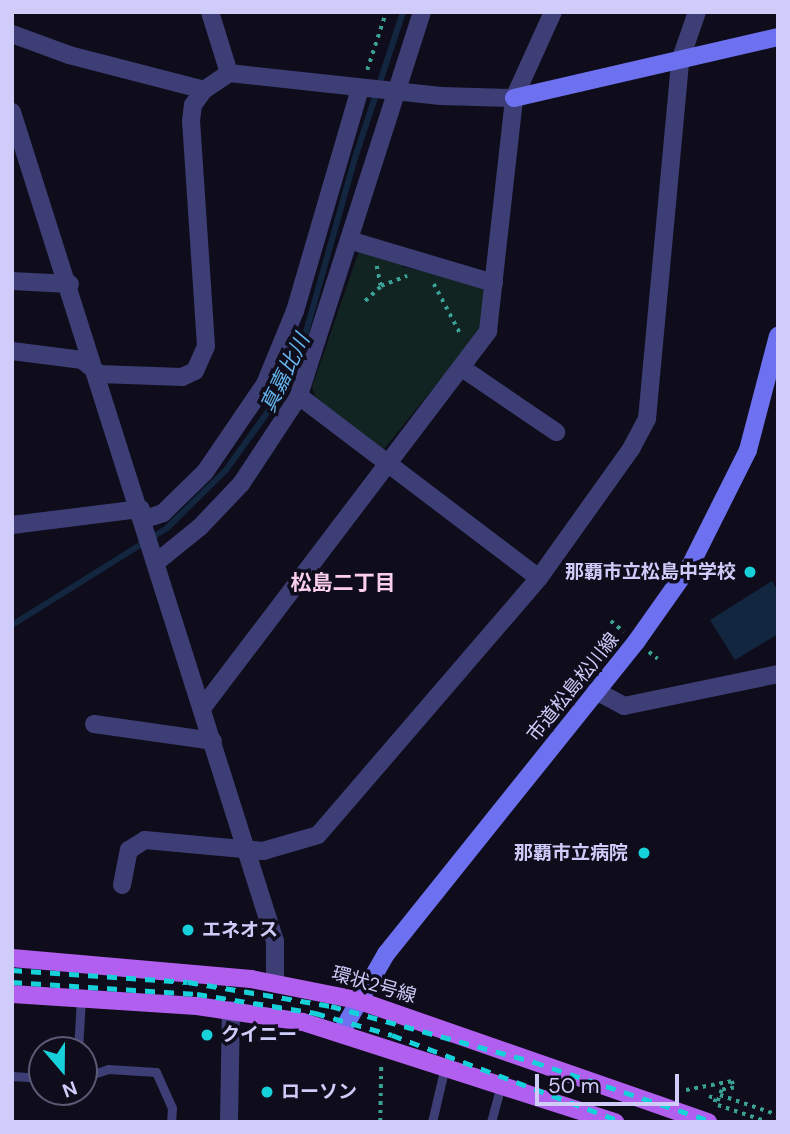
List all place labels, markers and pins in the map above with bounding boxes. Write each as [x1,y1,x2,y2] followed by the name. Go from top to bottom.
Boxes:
[565,561,736,583] place label: 那覇市立松島中学校
[742,564,758,580] marker: 那覇市立松島中学校
[514,842,628,864] place label: 那覇市立病院
[634,843,654,863] marker: 那覇市立病院
[202,919,278,941] place label: エネオス
[180,922,196,938] marker: エネオス
[221,1024,297,1046] place label: クイニー
[199,1027,215,1043] marker: クイニー
[281,1081,357,1103] place label: ローソン
[259,1084,275,1100] marker: ローソン

